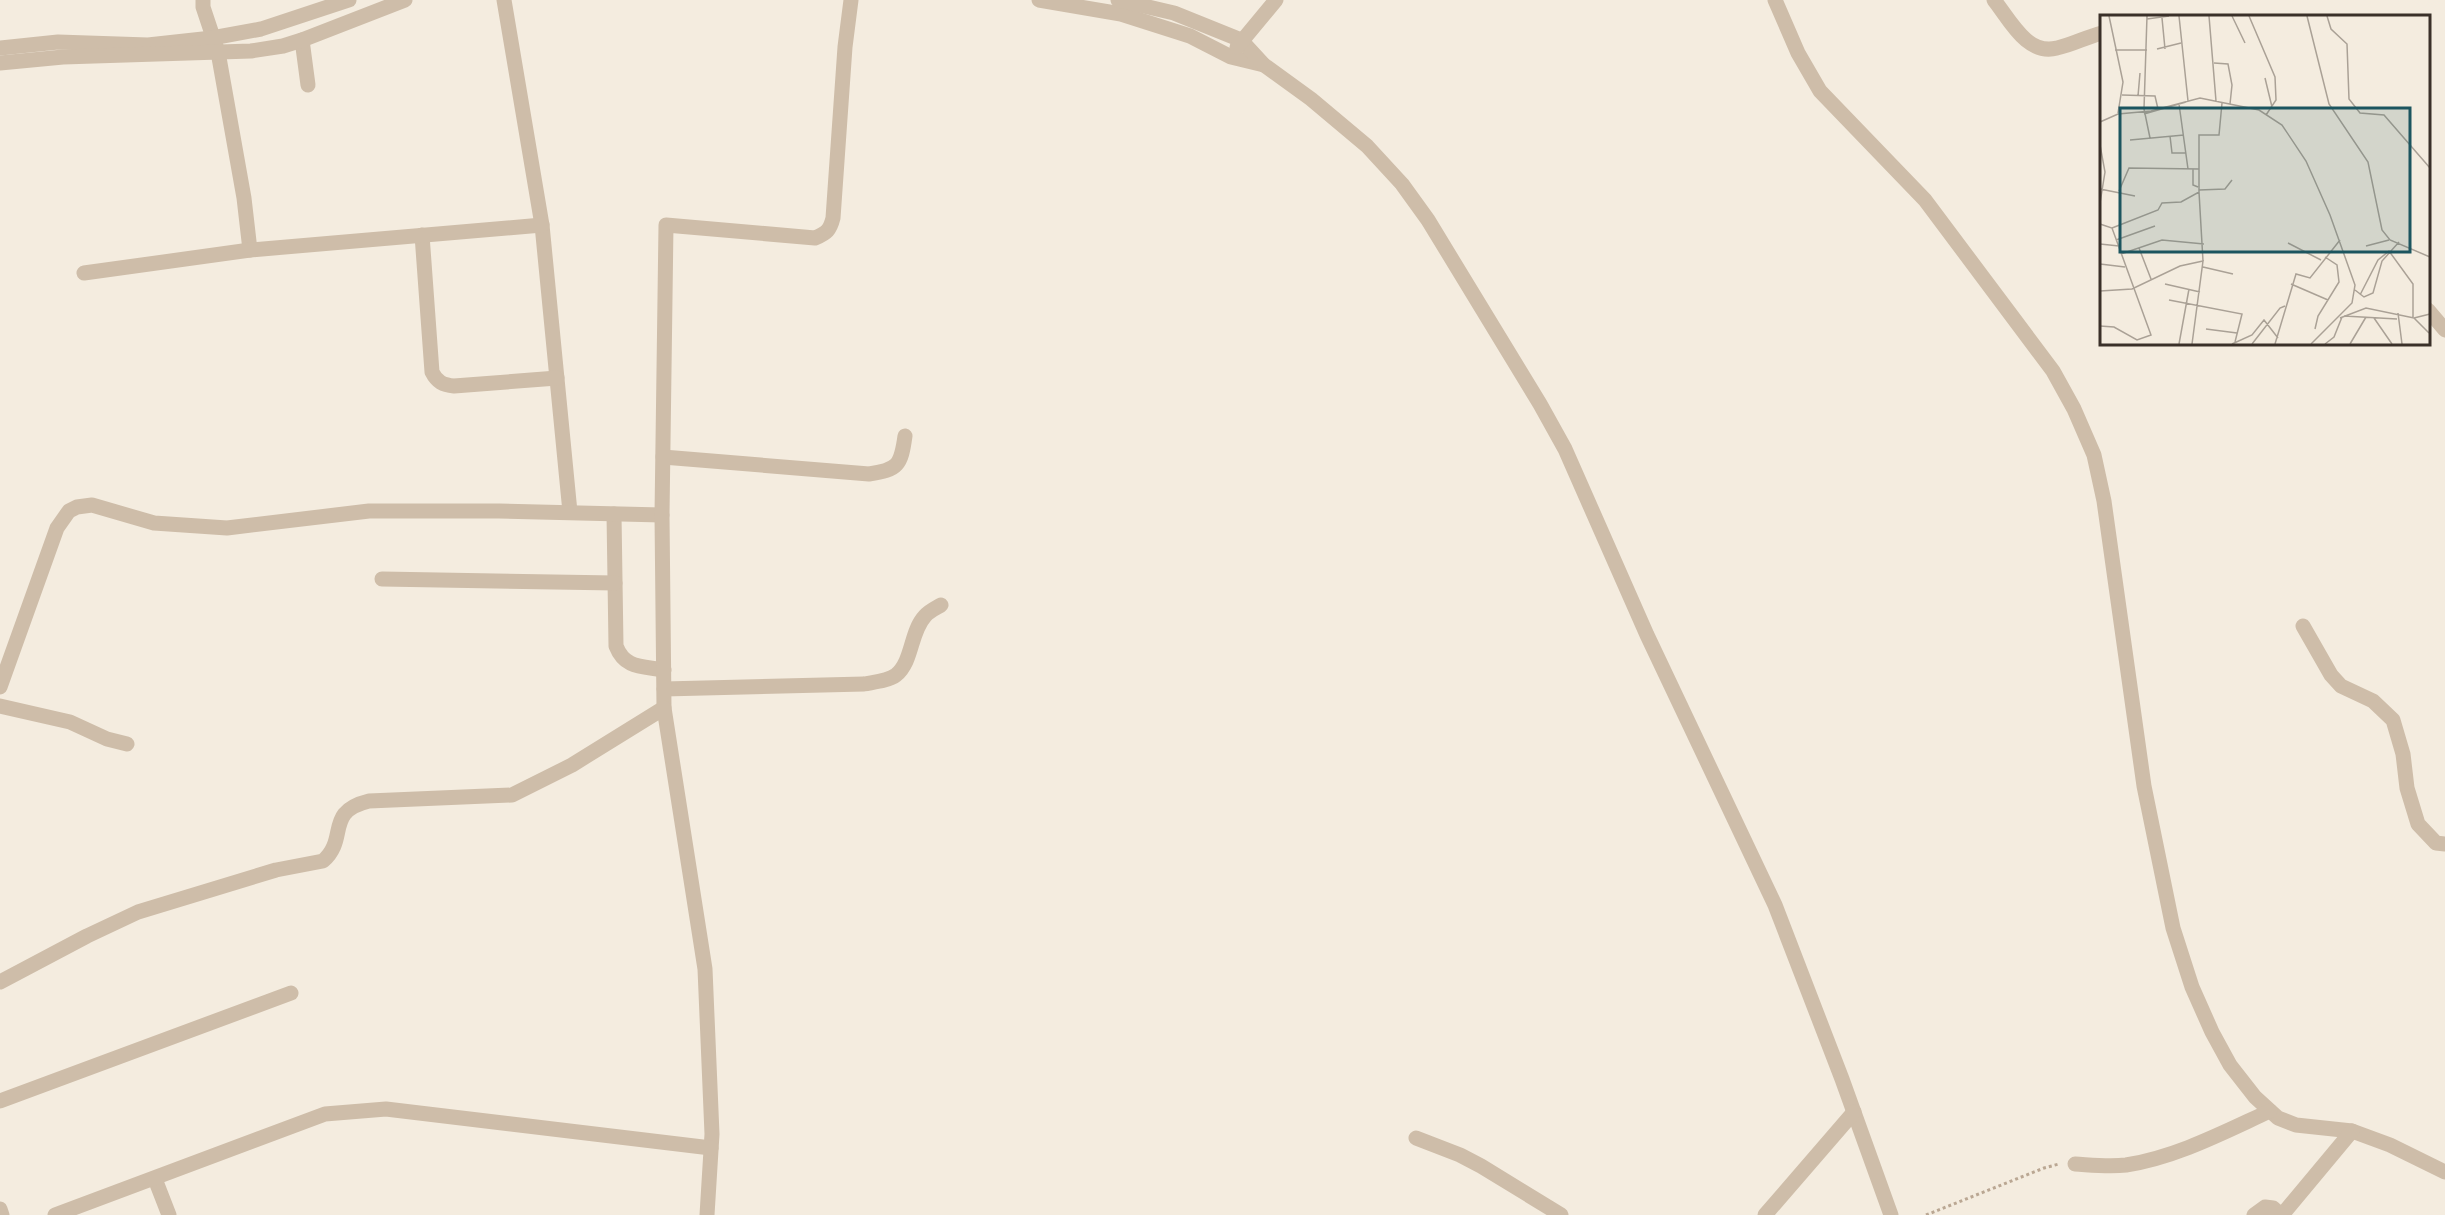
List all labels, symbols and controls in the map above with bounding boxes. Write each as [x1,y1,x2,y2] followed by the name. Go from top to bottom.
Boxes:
[2100,15,2430,345] inset map

